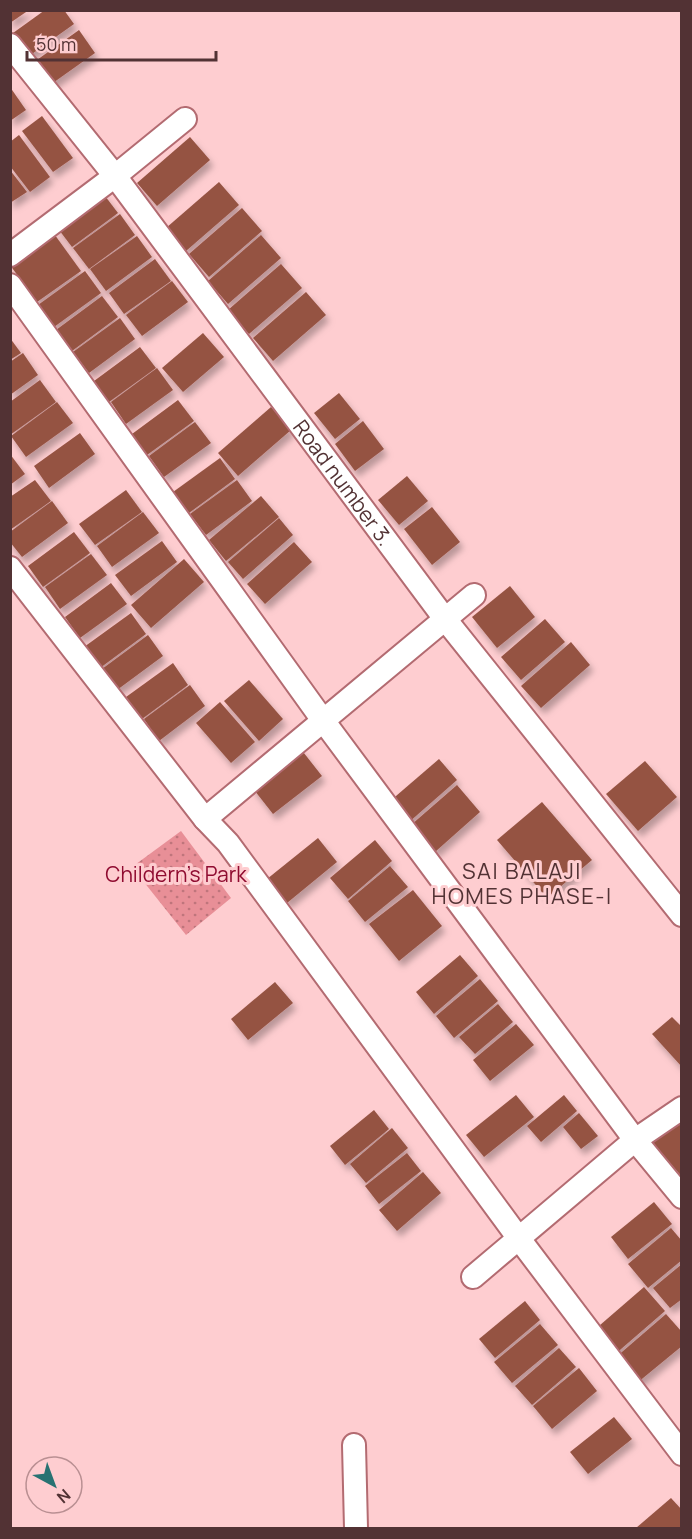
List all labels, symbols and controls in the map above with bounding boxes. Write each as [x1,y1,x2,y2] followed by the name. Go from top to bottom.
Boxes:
[27,24,216,62] scale bar
[36,32,76,56] text: 50 m
[287,414,399,551] street label: Road number 3.
[431,856,613,911] district label: SAI BALAJI HOMES PHASE-I
[105,860,247,888] park label: Childern's Park
[24,1455,84,1515] north arrow
[52,1484,75,1508] text: N

